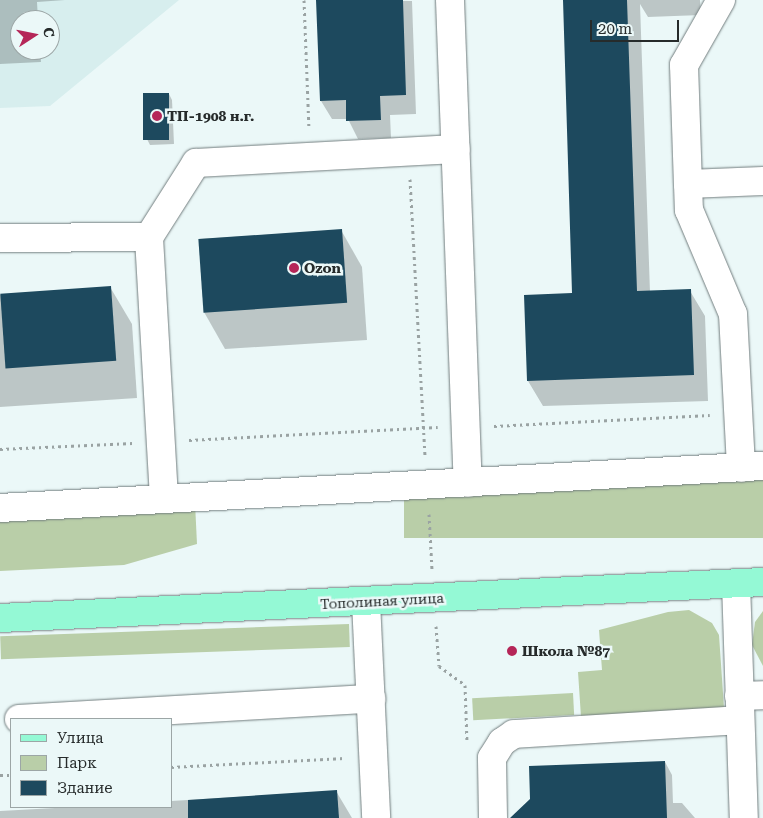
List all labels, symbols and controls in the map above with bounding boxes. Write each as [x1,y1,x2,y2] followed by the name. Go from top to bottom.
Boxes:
[10,10,60,60] north arrow
[593,10,682,42] scale bar
[598,20,632,38] text: 20 m
[40,26,58,39] text: С
[167,108,254,124] place label: ТП-1908 н.г.
[151,110,163,122] marker: ТП-1908 н.г.
[304,260,341,276] place label: Ozon
[288,262,300,274] marker: Ozon
[320,589,444,613] street label: Тополиная улица
[522,643,610,659] place label: Школа №87
[506,645,518,657] marker: Школа №87
[10,718,172,808] legend
[57,729,103,747] text: Улица
[57,754,97,772] text: Парк
[57,779,113,797] text: Здание

